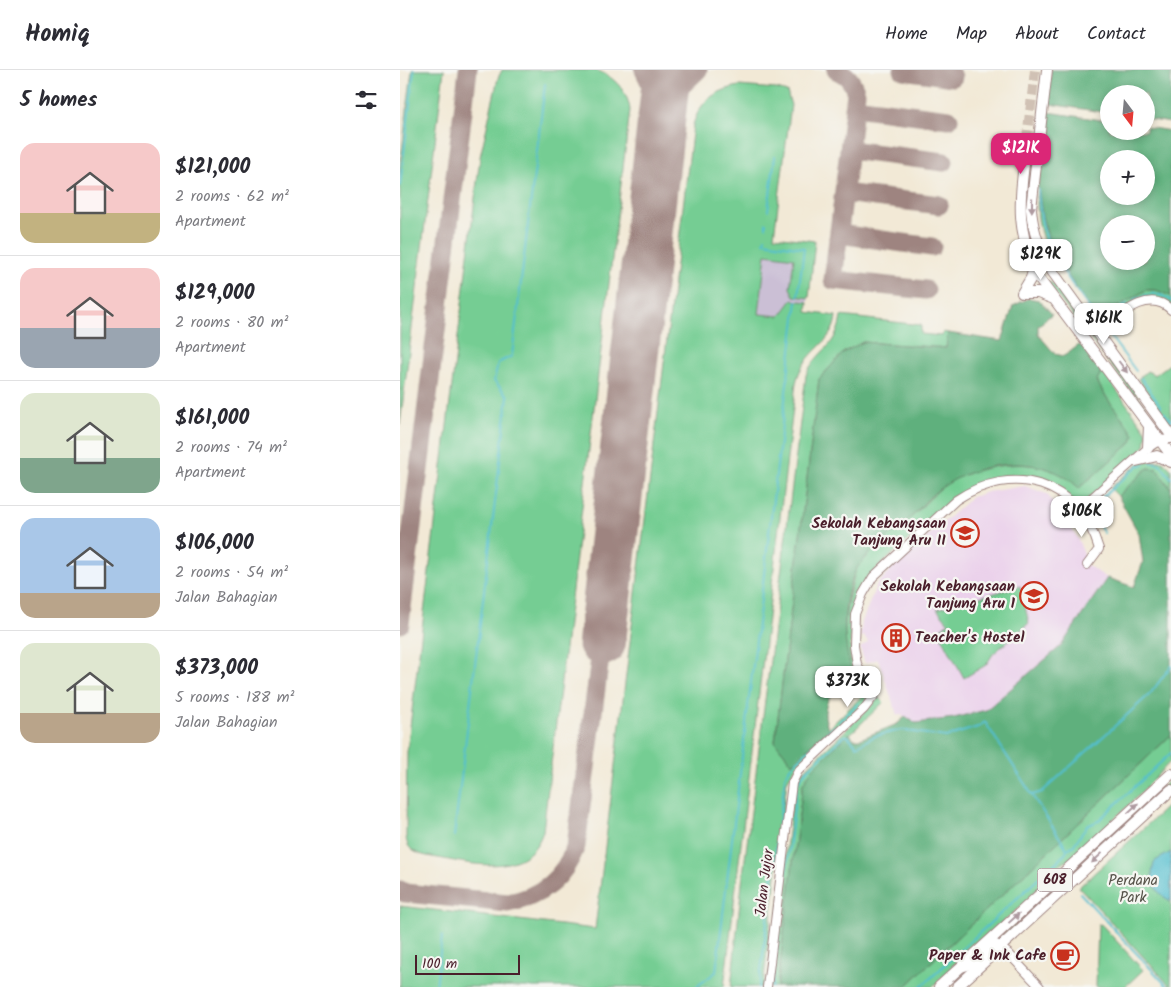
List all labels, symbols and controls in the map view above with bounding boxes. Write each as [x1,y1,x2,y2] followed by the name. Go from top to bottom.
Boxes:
[25,15,90,54] text: Homiq
[885,20,928,49] text: Home
[956,20,987,49] text: Map
[1015,20,1059,49] text: About
[1087,20,1146,49] text: Contact
[20,84,97,117] text: 5 homes
[1100,85,1155,140] north arrow
[1100,85,1155,270] map controls
[352,86,380,114] icon: filters
[986,132,1056,175] pin: $121K
[1002,136,1040,161] text: $121K
[1100,150,1155,205] button: +
[175,151,250,184] text: $121,000
[60,163,120,223] icon: home
[175,184,289,209] text: 2 rooms · 62 m²
[1027,198,1035,214] one-way arrow
[175,209,246,234] text: Apartment
[1100,215,1155,270] button: −
[1006,238,1076,281] pin: $129K
[1020,242,1062,267] text: $129K
[175,277,254,310] text: $129,000
[60,288,120,348] icon: home
[1069,302,1139,345] pin: $161K
[1085,306,1123,331] text: $161K
[175,310,288,335] text: 2 rooms · 80 m²
[175,335,246,360] text: Apartment
[1117,360,1128,373] one-way arrow
[175,402,249,435] text: $161,000
[60,413,120,473] icon: home
[175,435,287,460] text: 2 rooms · 74 m²
[175,460,246,485] text: Apartment
[1047,496,1117,538] pin: $106K
[1062,499,1102,524] text: $106K
[812,512,946,553] place label: Sekolah Kebangsaan Tanjung Aru II
[950,518,980,548] school or university icon: Sekolah Kebangsaan Tanjung Aru II
[175,527,254,560] text: $106,000
[60,538,120,598] icon: home
[175,560,288,585] text: 2 rooms · 54 m²
[881,575,1015,616] place label: Sekolah Kebangsaan Tanjung Aru 1
[1019,581,1049,611] school or university icon: Sekolah Kebangsaan Tanjung Aru 1
[175,585,278,610] text: Jalan Bahagian
[881,623,911,653] building icon: Teacher's Hostel
[915,626,1024,650] place label: Teacher's Hostel
[175,652,258,685] text: $373,000
[60,663,120,723] icon: home
[813,666,883,708] pin: $373K
[826,669,870,694] text: $373K
[175,685,294,710] text: 5 rooms · 188 m²
[175,710,278,735] text: Jalan Bahagian
[1127,802,1139,814] one-way arrow
[749,846,781,919] street label: Jalan Jujor
[1091,852,1103,864] one-way arrow
[1038,868,1072,892] road number: 608
[1108,869,1158,910] park label: Perdana Park
[1007,912,1019,924] one-way arrow
[1050,941,1080,971] cafe icon: Paper & Ink Cafe
[929,944,1047,968] place label: Paper & Ink Cafe
[415,952,520,975] scale bar
[422,953,457,975] text: 100 m

